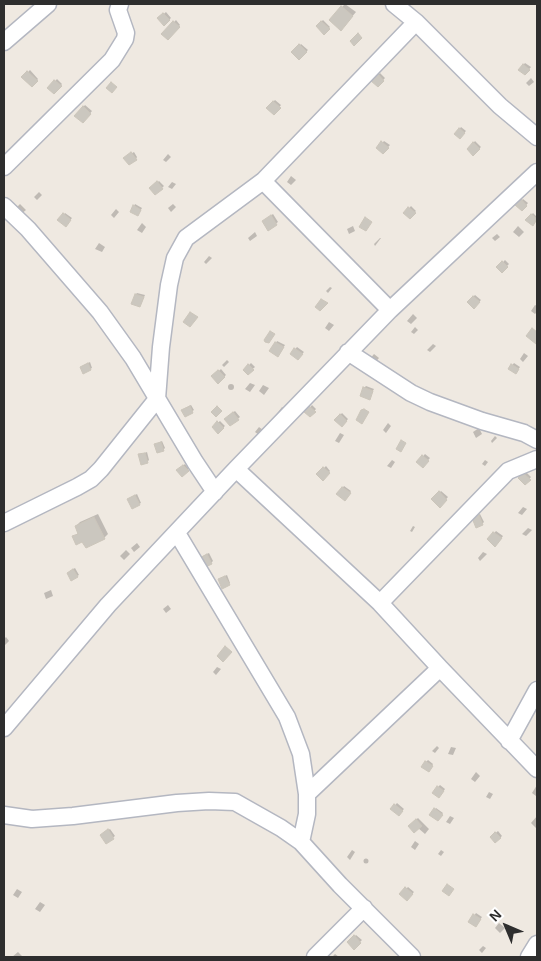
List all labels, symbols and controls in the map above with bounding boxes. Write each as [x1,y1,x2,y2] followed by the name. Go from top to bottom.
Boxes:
[481,901,531,951] north arrow
[486,906,505,925] text: N

